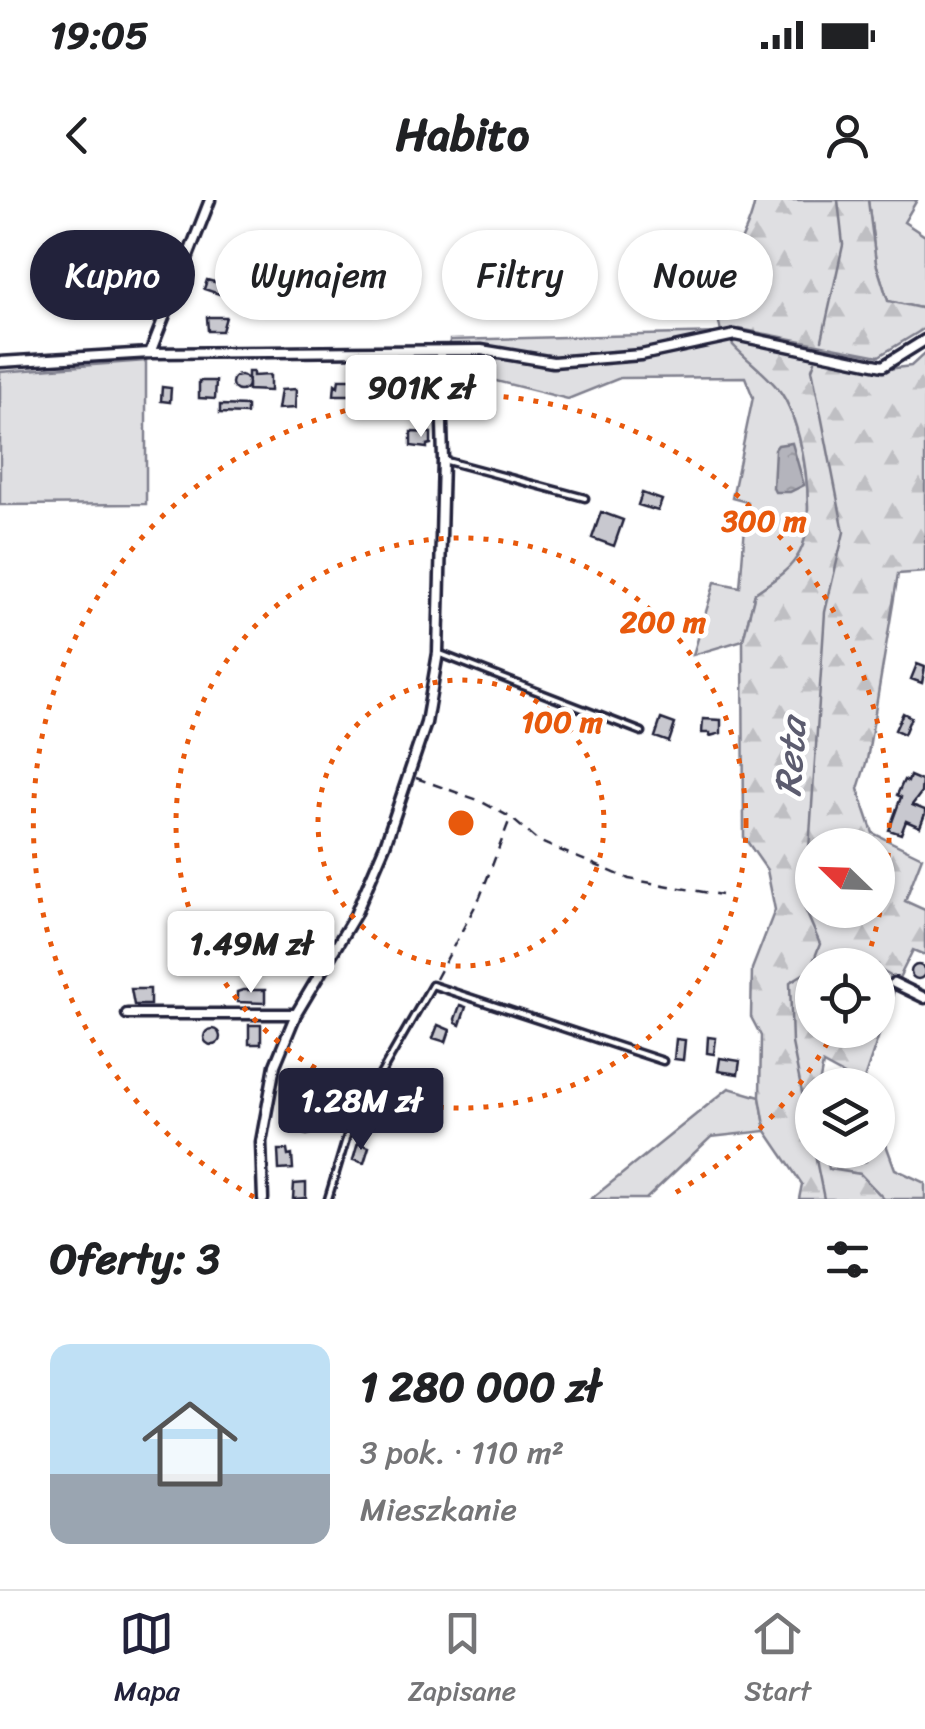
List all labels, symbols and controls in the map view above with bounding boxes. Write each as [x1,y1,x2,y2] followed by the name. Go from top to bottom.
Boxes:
[50,2,148,69] text: 19:05
[396,95,529,175] text: Habito
[50,108,105,163] icon: back
[820,108,875,163] icon: person
[30,230,195,320] chip: Kupno
[215,230,422,320] chip: Wynajem
[442,230,598,320] chip: Filtry
[618,230,773,320] chip: Nowe
[329,355,513,440] pin: 901K zł
[367,359,475,416] text: 901K zł
[720,494,807,548] text: 300 m
[620,595,706,649] text: 200 m
[521,695,603,749] text: 100 m
[754,711,827,798] water label: Reta
[443,805,479,841] centre of rings
[795,828,895,928] north arrow
[795,828,895,1168] map controls
[148,911,354,996] pin: 1.49M zł
[189,915,313,972] text: 1.49M zł
[795,948,895,1048] button: locate
[258,1068,464,1153] pin: 1.28M zł
[795,1068,895,1168] button: layers
[300,1072,422,1129] text: 1.28M zł
[50,1222,220,1296] text: Oferty: 3
[820,1232,875,1287] icon: filters
[360,1350,600,1424] text: 1 280 000 zł
[130,1384,250,1504] icon: home
[360,1424,564,1481] text: 3 pok. · 110 m²
[360,1481,517,1538] text: Mieszkanie
[114,1606,180,1715] tab: Mapa
[408,1606,516,1715] tab: Zapisane
[744,1606,811,1715] tab: Start

